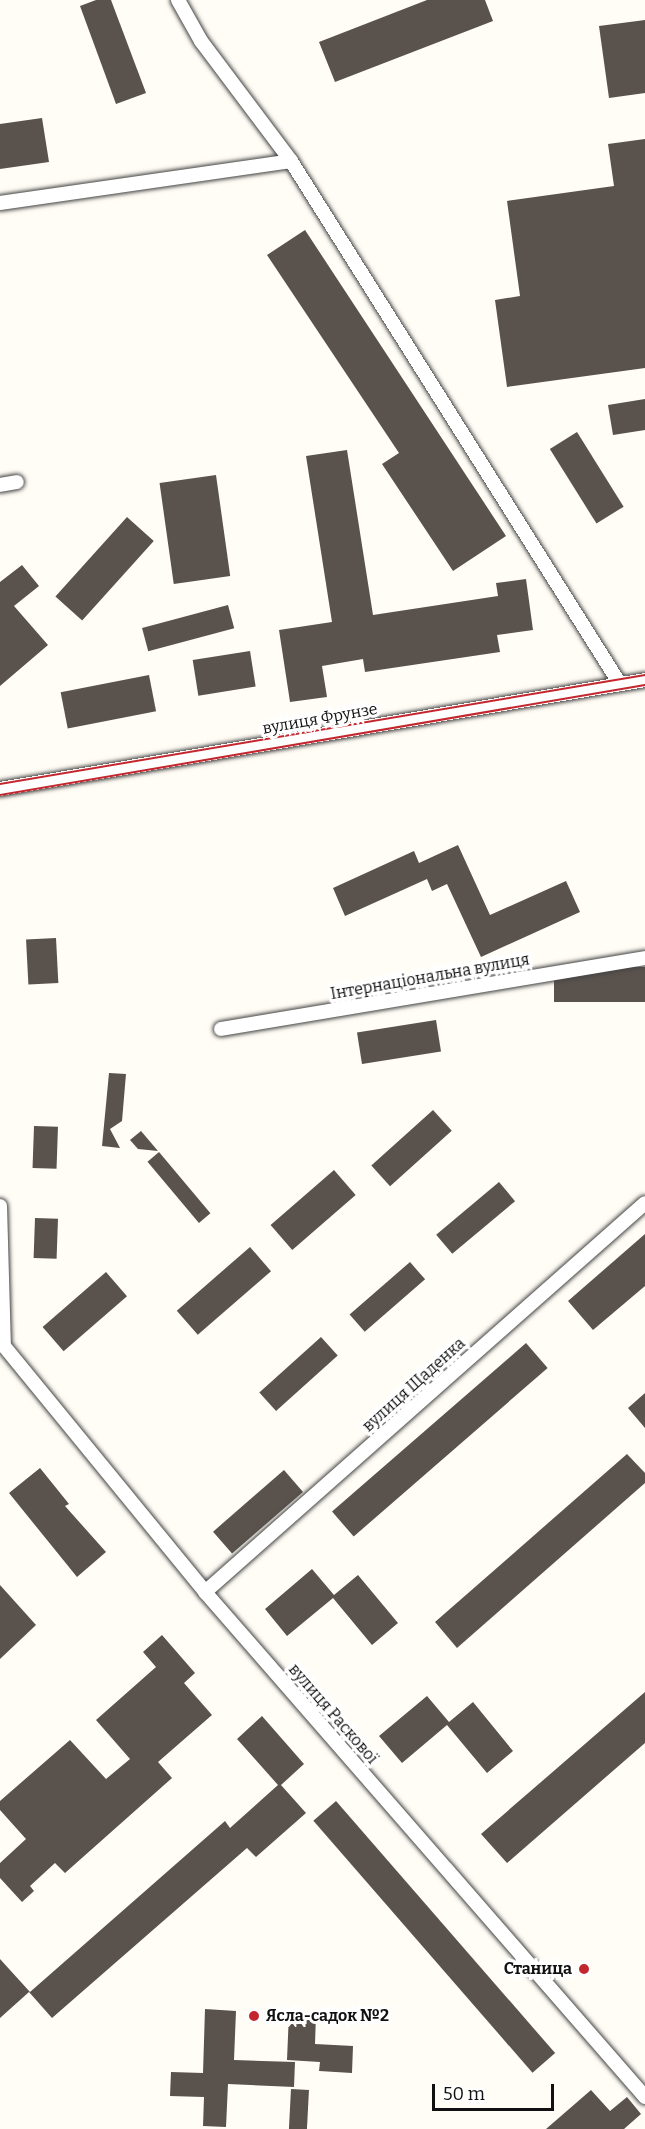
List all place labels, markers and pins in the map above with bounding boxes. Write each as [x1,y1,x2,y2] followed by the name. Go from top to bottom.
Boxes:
[504,1959,572,1979] place label: Станица
[577,1962,591,1976] marker: Станица
[266,2006,389,2026] place label: Ясла-садок №2
[247,2009,261,2023] marker: Ясла-садок №2

